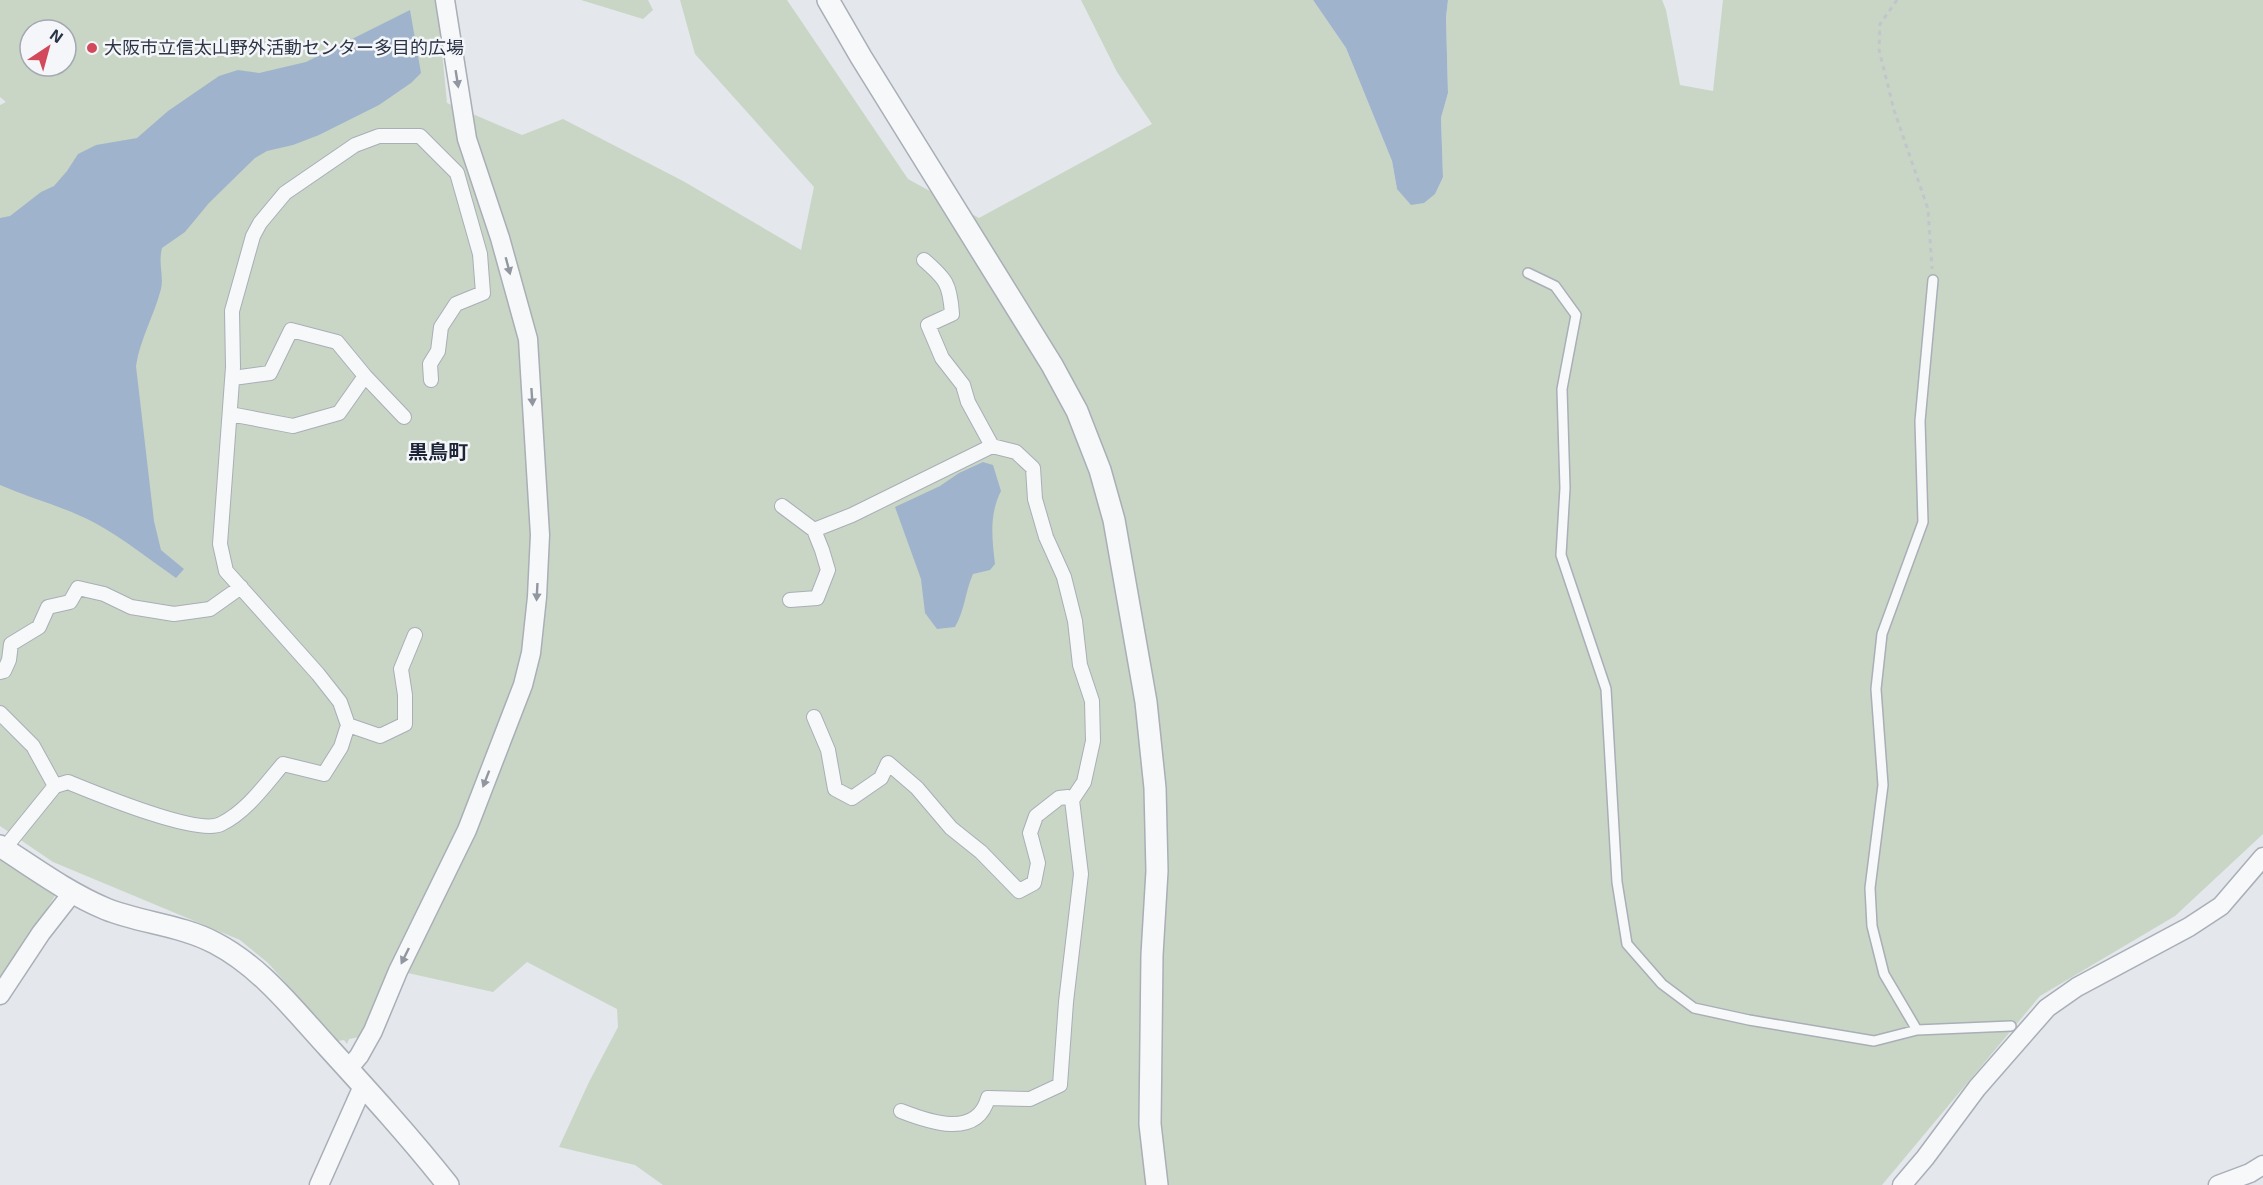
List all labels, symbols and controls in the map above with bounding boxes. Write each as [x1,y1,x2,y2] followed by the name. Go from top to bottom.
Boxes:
[18,18,78,78] north arrow
[47,24,67,47] text: N
[104,36,464,58] place label: 大阪市立信太山野外活動センター多目的広場
[85,41,99,55] marker: 大阪市立信太山野外活動センター多目的広場
[453,69,462,88] one-way arrow
[504,257,513,275] one-way arrow
[527,388,537,407] one-way arrow
[408,439,468,463] district label: 黒鳥町
[532,583,542,602] one-way arrow
[481,770,491,788] one-way arrow
[401,948,410,965] one-way arrow

